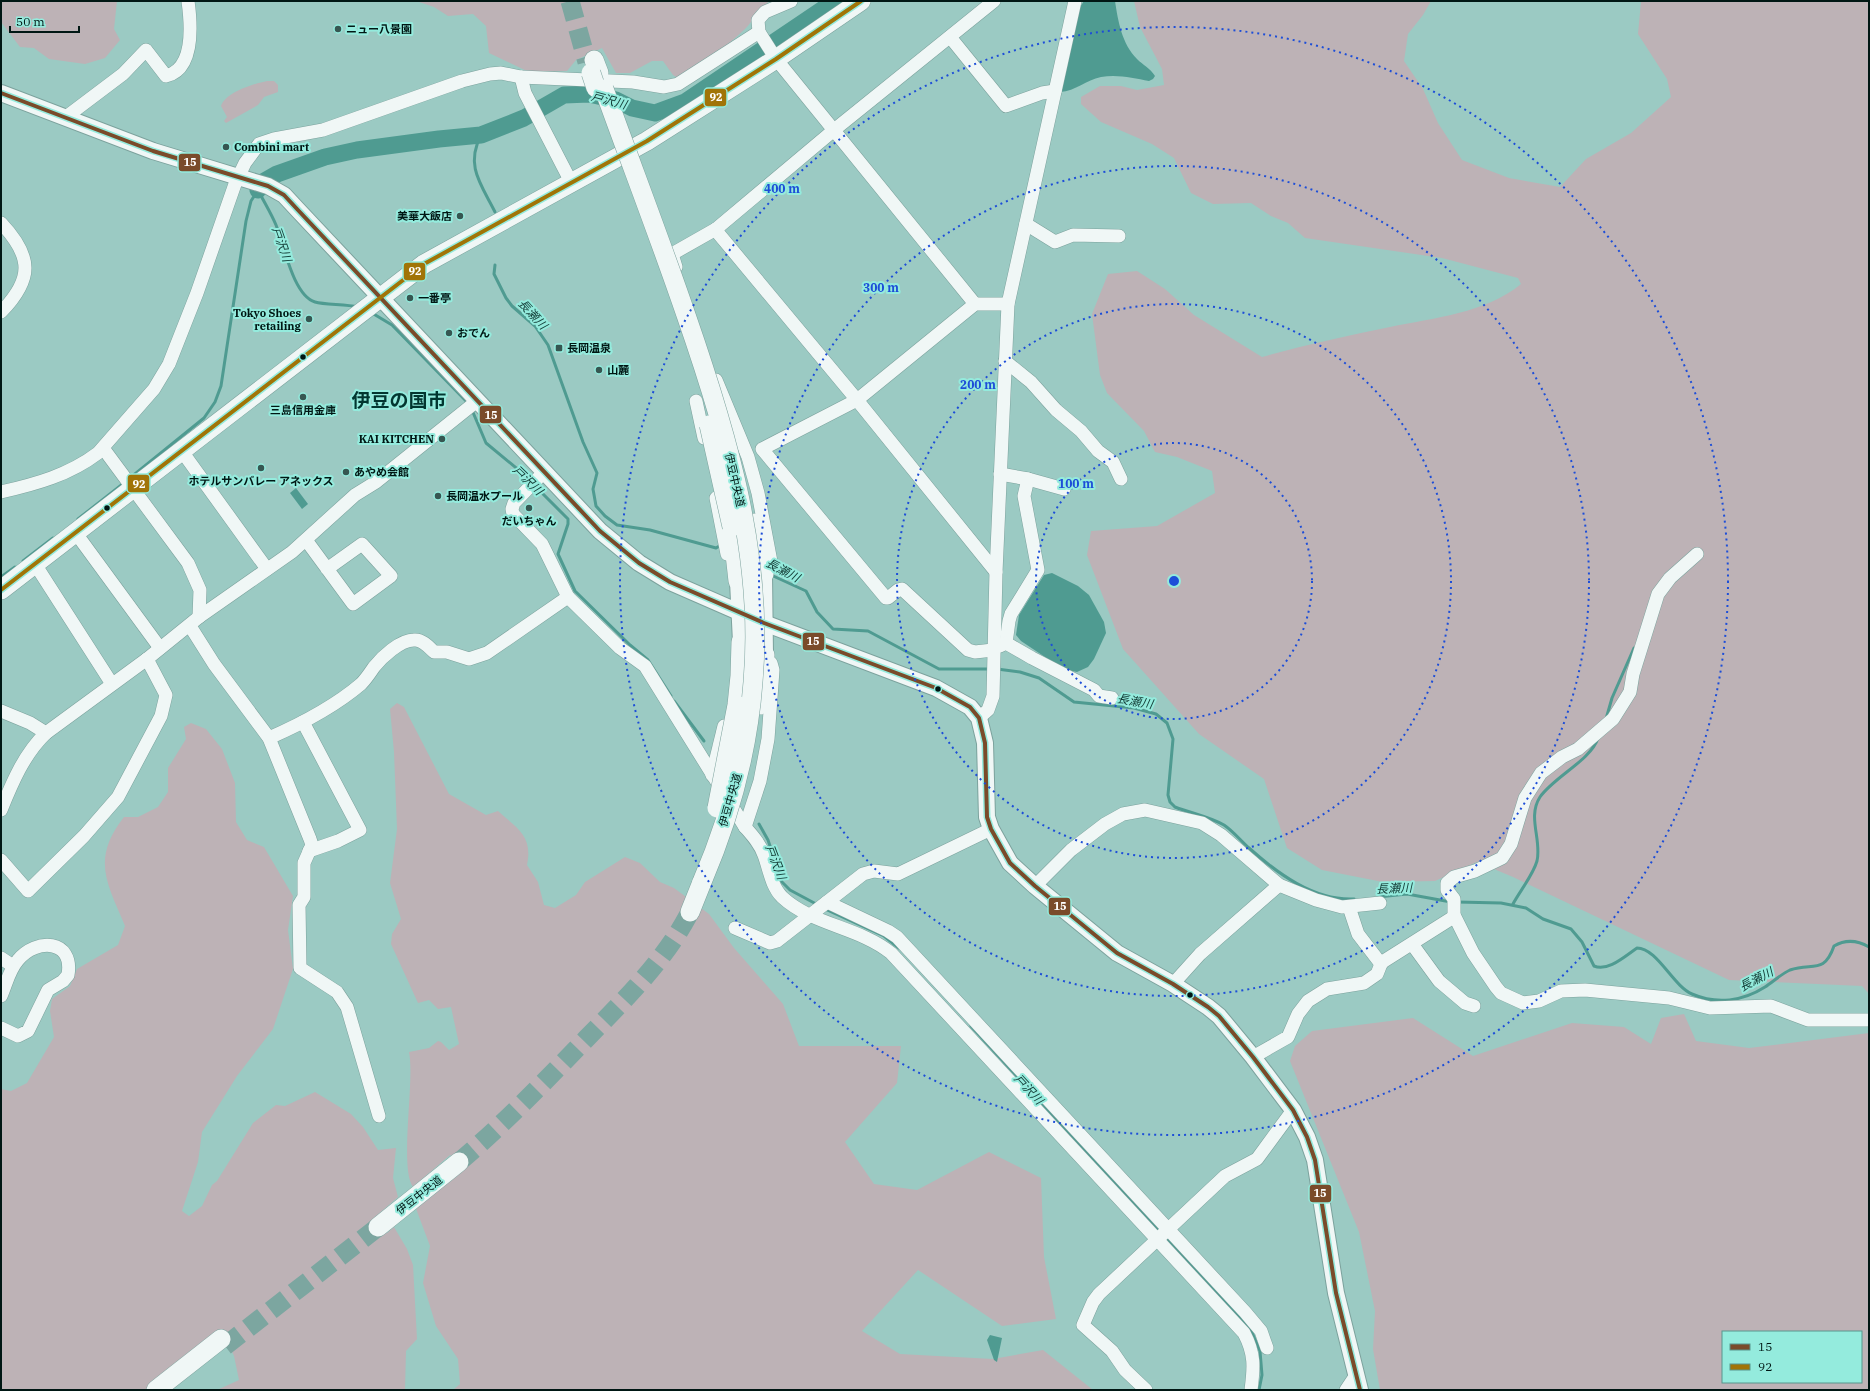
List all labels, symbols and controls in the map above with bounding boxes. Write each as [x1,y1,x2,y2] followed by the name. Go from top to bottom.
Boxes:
[10,8,79,34] scale bar
[16,14,45,29] text: 50 m
[346,22,412,36] place label: ニュー八景園
[333,24,343,34] marker: ニュー八景園
[590,88,630,112] water label: 戸沢川
[704,88,727,107] line badge: 92
[709,90,723,104] text: 92
[234,140,309,154] place label: Combini mart
[221,142,231,152] marker: Combini mart
[178,153,201,172] line badge: 15
[183,155,197,169] text: 15
[764,181,800,196] text: 400 m
[397,209,452,223] place label: 美華大飯店
[455,211,465,221] marker: 美華大飯店
[269,225,296,265] water label: 戸沢川
[403,262,426,281] line badge: 92
[408,264,422,278] text: 92
[863,280,899,295] text: 300 m
[418,291,451,305] place label: 一番亭
[405,293,415,303] marker: 一番亭
[515,296,552,334] water label: 長瀬川
[233,306,302,333] place label: Tokyo Shoes retailing
[304,314,314,324] marker: Tokyo Shoes retailing
[457,326,490,340] place label: おでん
[444,328,454,338] marker: おでん
[567,341,611,355] place label: 長岡温泉
[554,343,564,353] marker: 長岡温泉
[298,352,308,362] unlabelled marker
[607,363,629,377] place label: 山麓
[594,365,604,375] marker: 山麓
[960,377,996,392] text: 200 m
[351,388,447,412] district label: 伊豆の国市
[298,392,308,402] marker: 三島信用金庫
[270,403,336,417] place label: 三島信用金庫
[479,405,502,424] line badge: 15
[484,408,498,422] text: 15
[359,432,434,446] place label: KAI KITCHEN
[437,434,447,444] marker: KAI KITCHEN
[722,452,748,508] street label: 伊豆中央道
[510,462,548,499] water label: 戸沢川
[256,463,266,473] marker: ホテルサンバレー アネックス
[354,465,409,479] place label: あやめ会館
[341,467,351,477] marker: あやめ会館
[127,474,150,493] line badge: 92
[188,474,334,488] place label: ホテルサンバレー アネックス
[1058,476,1094,491] text: 100 m
[132,477,146,491] text: 92
[446,489,523,503] place label: 長岡温水プール
[433,491,443,501] marker: 長岡温水プール
[102,503,112,513] unlabelled marker
[524,503,534,513] marker: だいちゃん
[502,514,557,528] place label: だいちゃん
[764,555,804,586] water label: 長瀬川
[1167,574,1181,588] centre of rings
[802,632,825,651] line badge: 15
[806,634,820,648] text: 15
[933,684,943,694] unlabelled marker
[1116,690,1156,712] water label: 長瀬川
[716,772,744,828] street label: 伊豆中央道
[763,843,790,883] water label: 戸沢川
[1376,880,1414,896] water label: 長瀬川
[1048,897,1071,916] line badge: 15
[1053,899,1067,913] text: 15
[1737,963,1777,994] water label: 長瀬川
[1185,990,1195,1000] unlabelled marker
[1011,1071,1048,1109] water label: 戸沢川
[393,1173,445,1217] street label: 伊豆中央道
[1309,1184,1332,1203] line badge: 15
[1313,1186,1327,1200] text: 15
[1722,1331,1862,1383] legend
[1758,1339,1772,1354] text: 15
[1758,1359,1772,1374] text: 92

